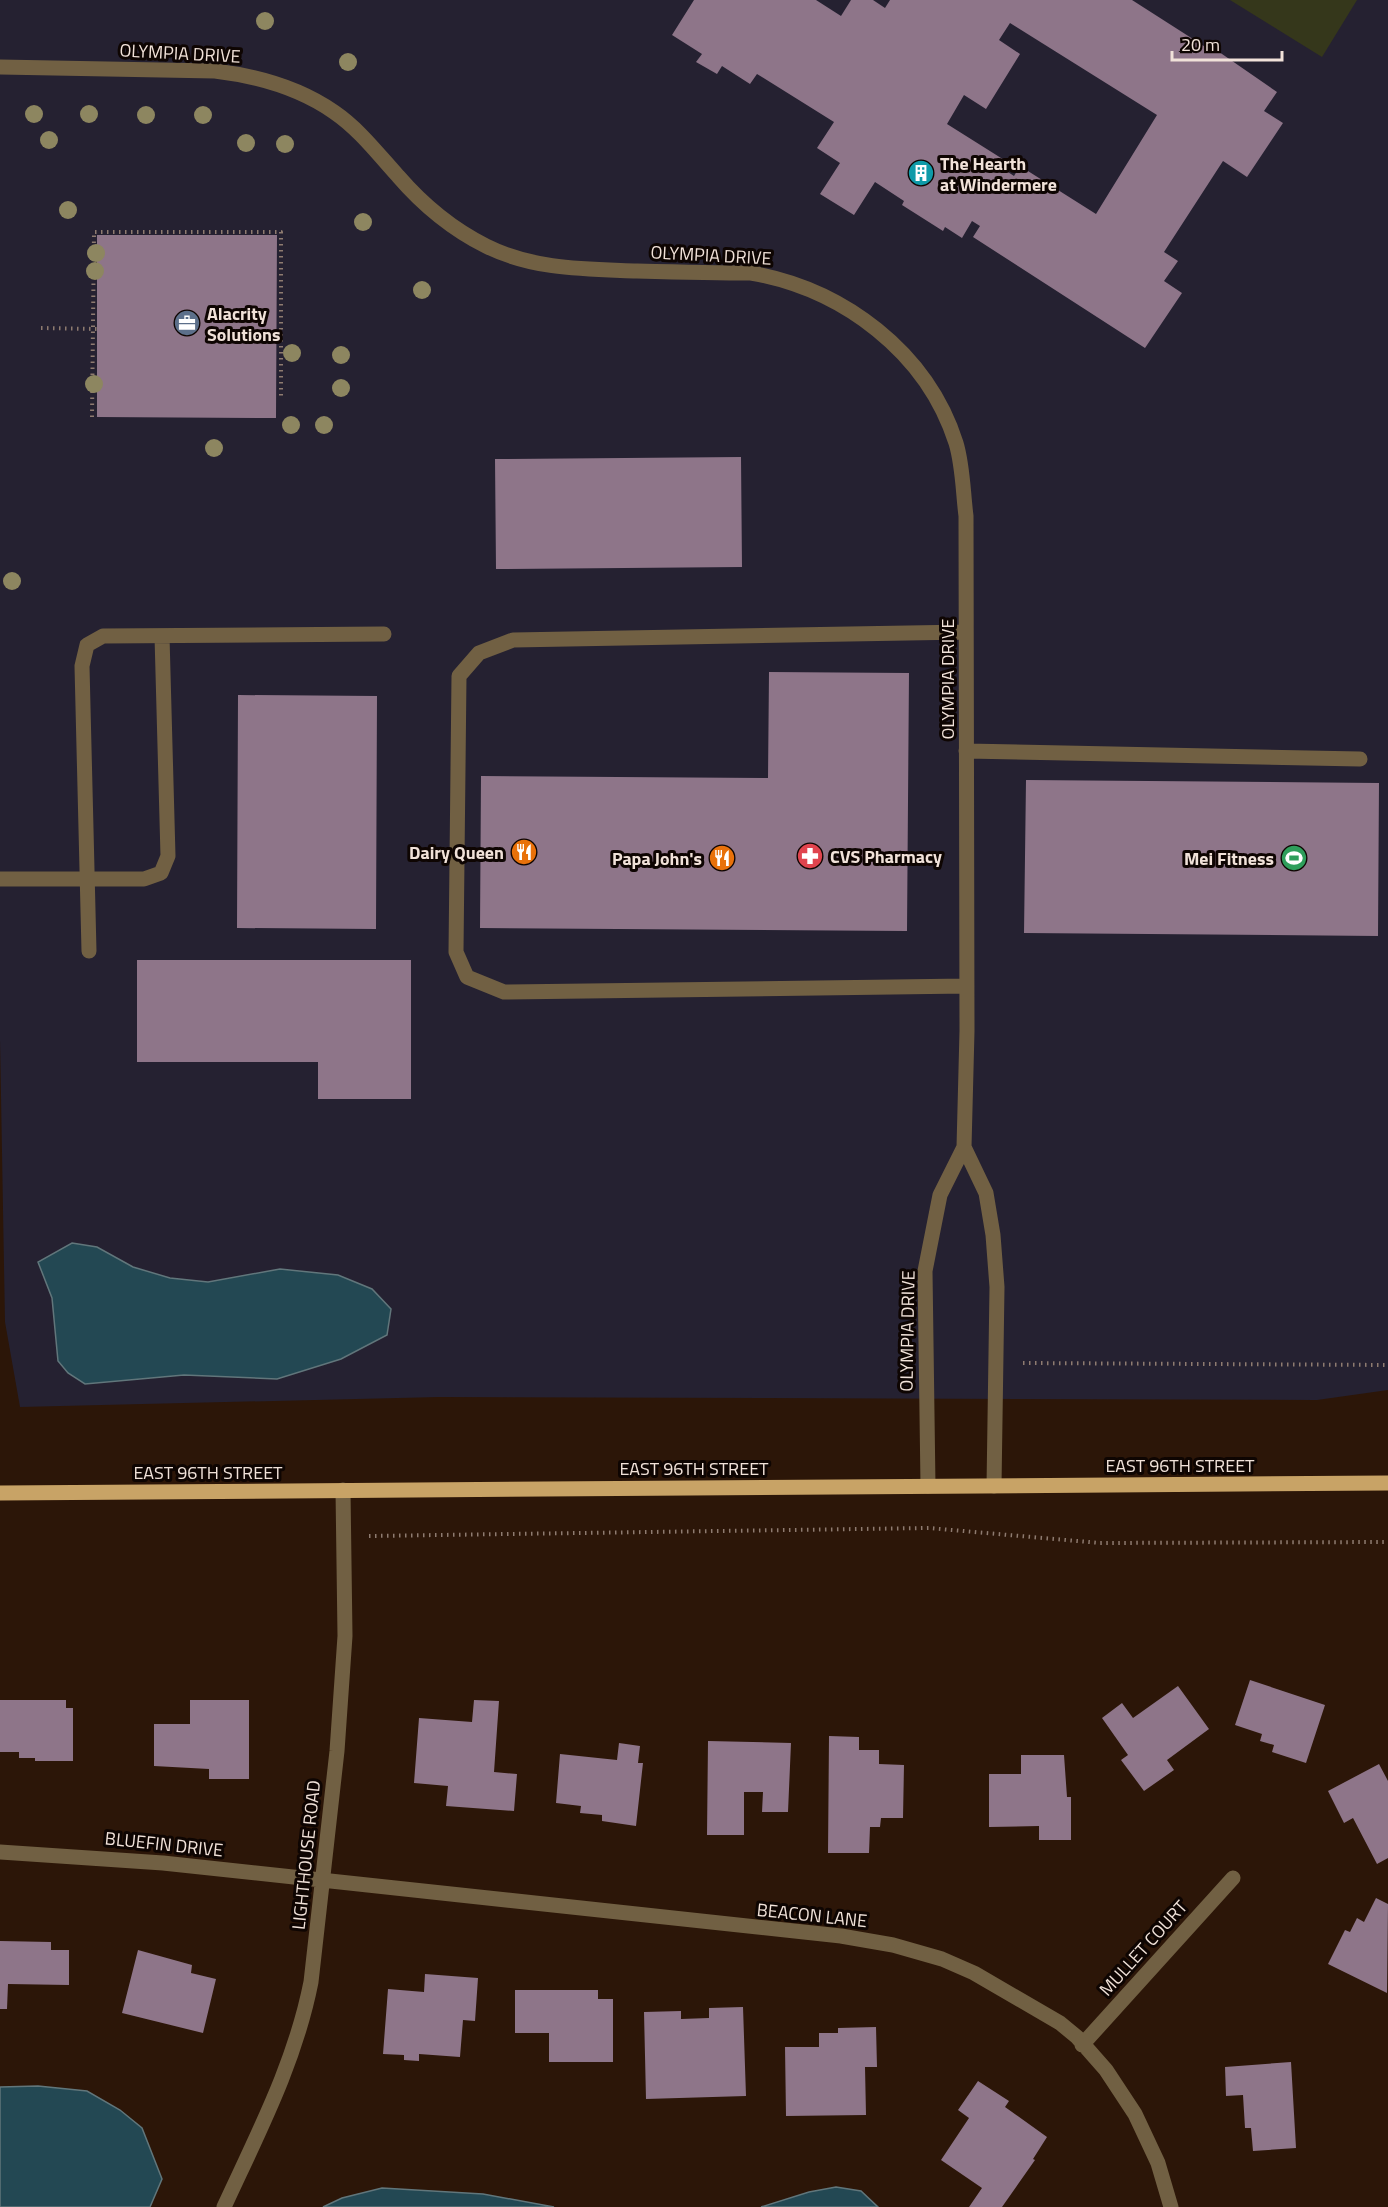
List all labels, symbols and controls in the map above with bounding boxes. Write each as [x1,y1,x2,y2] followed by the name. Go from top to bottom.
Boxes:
[1172,24,1282,62] scale bar
[1181,31,1220,58] text: 20 m
[119,36,241,70] street label: OLYMPIA DRIVE
[940,150,1057,198] place label: The Hearth at Windermere
[906,158,936,188] building icon: The Hearth at Windermere
[650,238,772,272] street label: OLYMPIA DRIVE
[207,300,280,348] place label: Alacrity Solutions
[172,308,202,338] office icon: Alacrity Solutions
[934,618,961,740] street label: OLYMPIA DRIVE
[509,837,539,867] restaurant icon: Dairy Queen
[409,839,504,866] place label: Dairy Queen
[795,841,825,871] pharmacy icon: CVS Pharmacy
[707,843,737,873] restaurant icon: Papa John's
[830,843,942,870] place label: CVS Pharmacy
[1279,843,1309,873] sports icon: Mei Fitness
[612,845,702,872] place label: Papa John's
[1184,845,1274,872] place label: Mei Fitness
[892,1270,922,1392] street label: OLYMPIA DRIVE
[1105,1452,1255,1479] street label: EAST 96TH STREET
[619,1455,769,1482] street label: EAST 96TH STREET
[133,1459,283,1486] street label: EAST 96TH STREET
[285,1779,327,1931] street label: LIGHTHOUSE ROAD
[104,1824,224,1864] street label: BLUEFIN DRIVE
[1093,1894,1194,2002] street label: MULLET COURT
[756,1896,868,1934] street label: BEACON LANE

